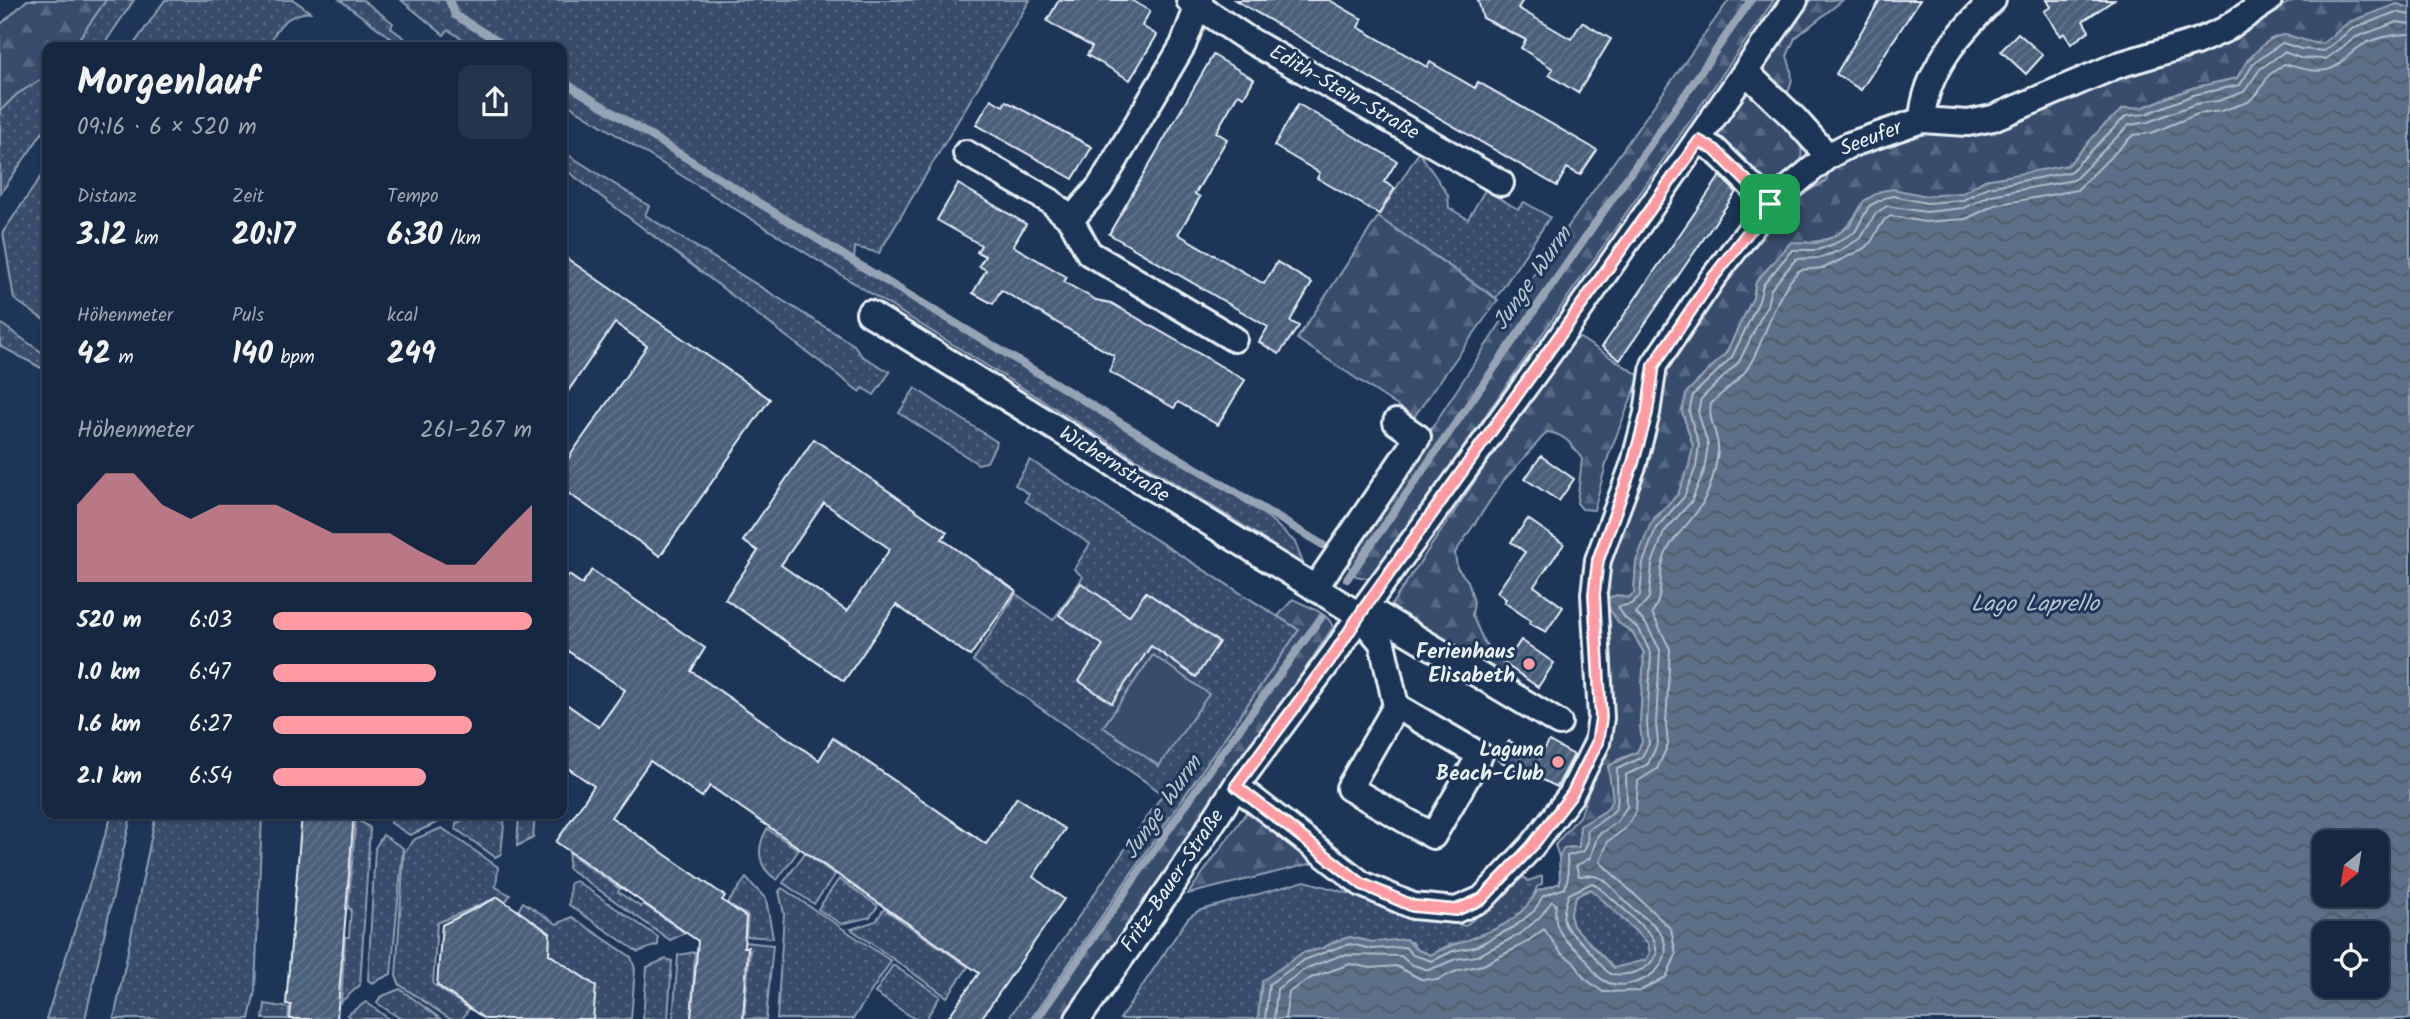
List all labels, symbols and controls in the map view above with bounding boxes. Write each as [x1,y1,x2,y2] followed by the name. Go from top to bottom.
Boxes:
[1263,36,1426,150] street label: Edith-Stein-Straße
[77,54,259,114] text: Morgenlauf
[458,65,532,139] button: share
[77,110,257,146] text: 09:16 · 6 × 520 m
[1835,112,1908,166] street label: Seeufer
[1740,174,1800,234] pin
[77,182,137,212] text: Distanz
[232,182,264,212] text: Zeit
[387,182,439,212] text: Tempo
[1751,185,1789,223] icon: arrive
[77,212,127,260] text: 3.12
[232,212,295,260] text: 20:17
[387,212,442,260] text: 6:30
[1484,218,1583,338] water label: Junge Wurm
[127,224,159,254] text: km
[442,224,481,254] text: /km
[77,301,173,331] text: Höhenmeter
[232,301,264,331] text: Puls
[387,301,418,331] text: kcal
[77,331,111,379] text: 42
[232,331,273,379] text: 140
[387,331,436,379] text: 249
[111,343,134,373] text: m
[273,343,315,373] text: bpm
[77,413,193,449] text: Höhenmeter
[420,413,532,449] text: 261–267 m
[1052,418,1176,512] street label: Wichernstraße
[1971,587,2101,623] water label: Lago Laprello
[77,603,142,639] text: 520 m
[189,603,232,639] text: 6:03
[1416,636,1515,693] place label: Ferienhaus Elisabeth
[77,655,140,691] text: 1.0 km
[189,655,231,691] text: 6:47
[1521,656,1537,672] marker: Ferienhaus Elisabeth
[77,707,141,743] text: 1.6 km
[189,707,231,743] text: 6:27
[1436,734,1544,791] place label: Laguna Beach-Club
[1114,747,1213,867] water label: Junge Wurm
[1550,754,1566,770] marker: Laguna Beach-Club
[77,759,142,795] text: 2.1 km
[189,759,232,795] text: 6:54
[1113,802,1234,960] street label: Fritz-Bauer-Straße
[2312,830,2389,906] north arrow
[2312,830,2389,998] map controls
[2312,921,2389,998] button: locate

